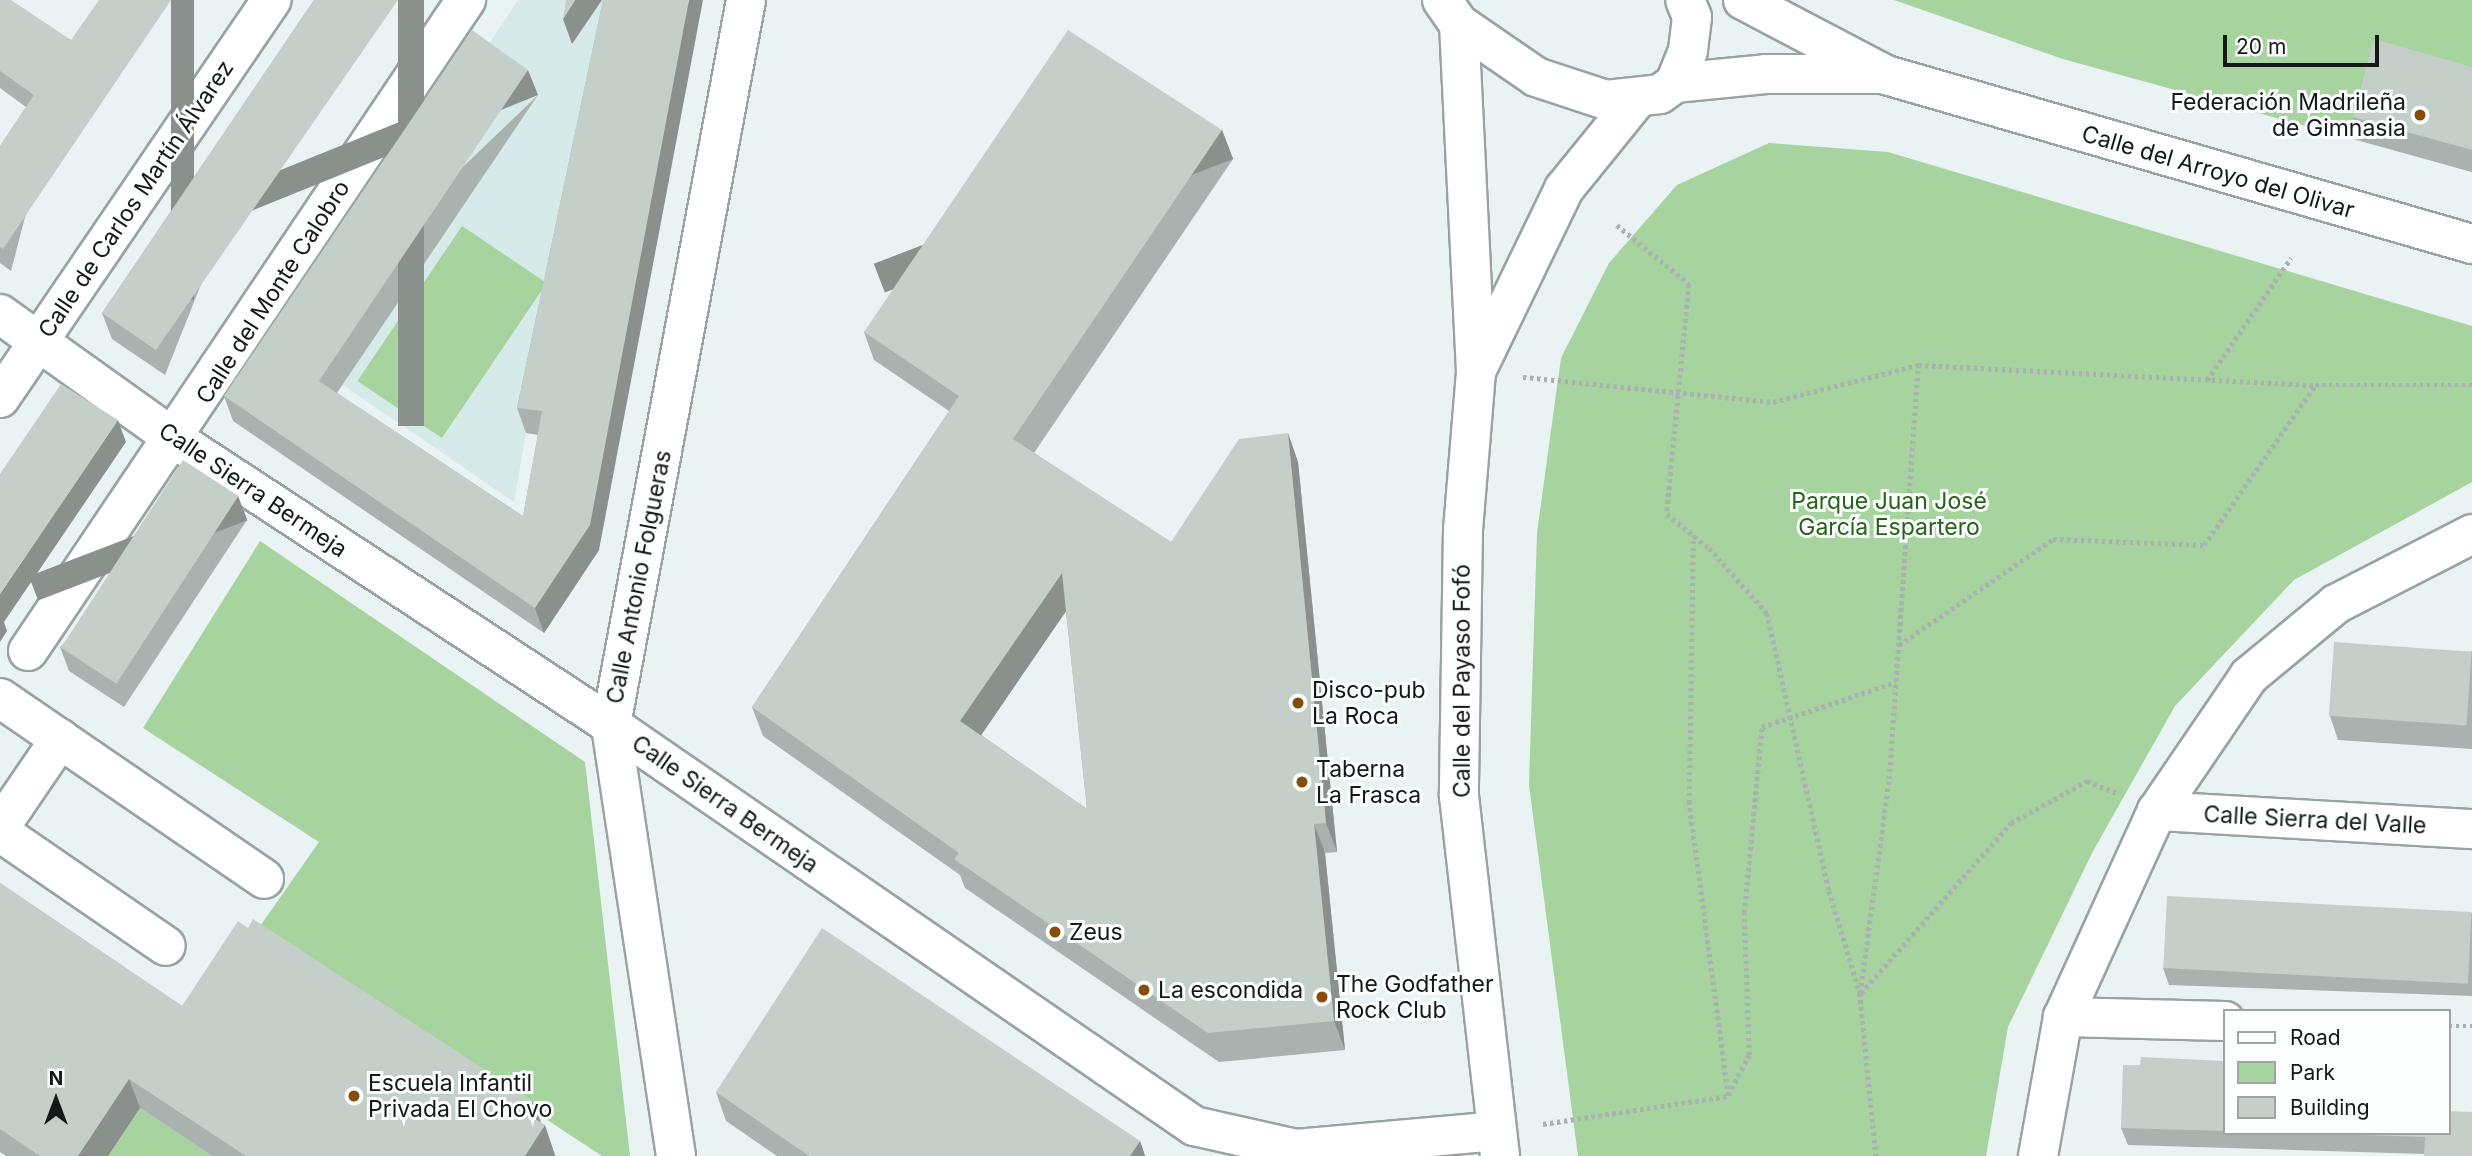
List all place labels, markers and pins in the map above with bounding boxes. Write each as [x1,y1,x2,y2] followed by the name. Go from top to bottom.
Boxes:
[2170,88,2406,142] place label: Federación Madrileña de Gimnasia
[2412,107,2428,123] marker: Federación Madrileña de Gimnasia
[1312,676,1426,730] place label: Disco-pub La Roca
[1290,695,1306,711] marker: Disco-pub La Roca
[1316,755,1421,809] place label: Taberna La Frasca
[1294,774,1310,790] marker: Taberna La Frasca
[1069,918,1123,946] place label: Zeus
[1047,924,1063,940] marker: Zeus
[1336,970,1494,1024] place label: The Godfather Rock Club
[1158,976,1303,1004] place label: La escondida
[1136,982,1152,998] marker: La escondida
[1314,989,1330,1005] marker: The Godfather Rock Club
[368,1069,552,1123] place label: Escuela Infantil Privada El Chovo
[346,1088,362,1104] marker: Escuela Infantil Privada El Chovo

